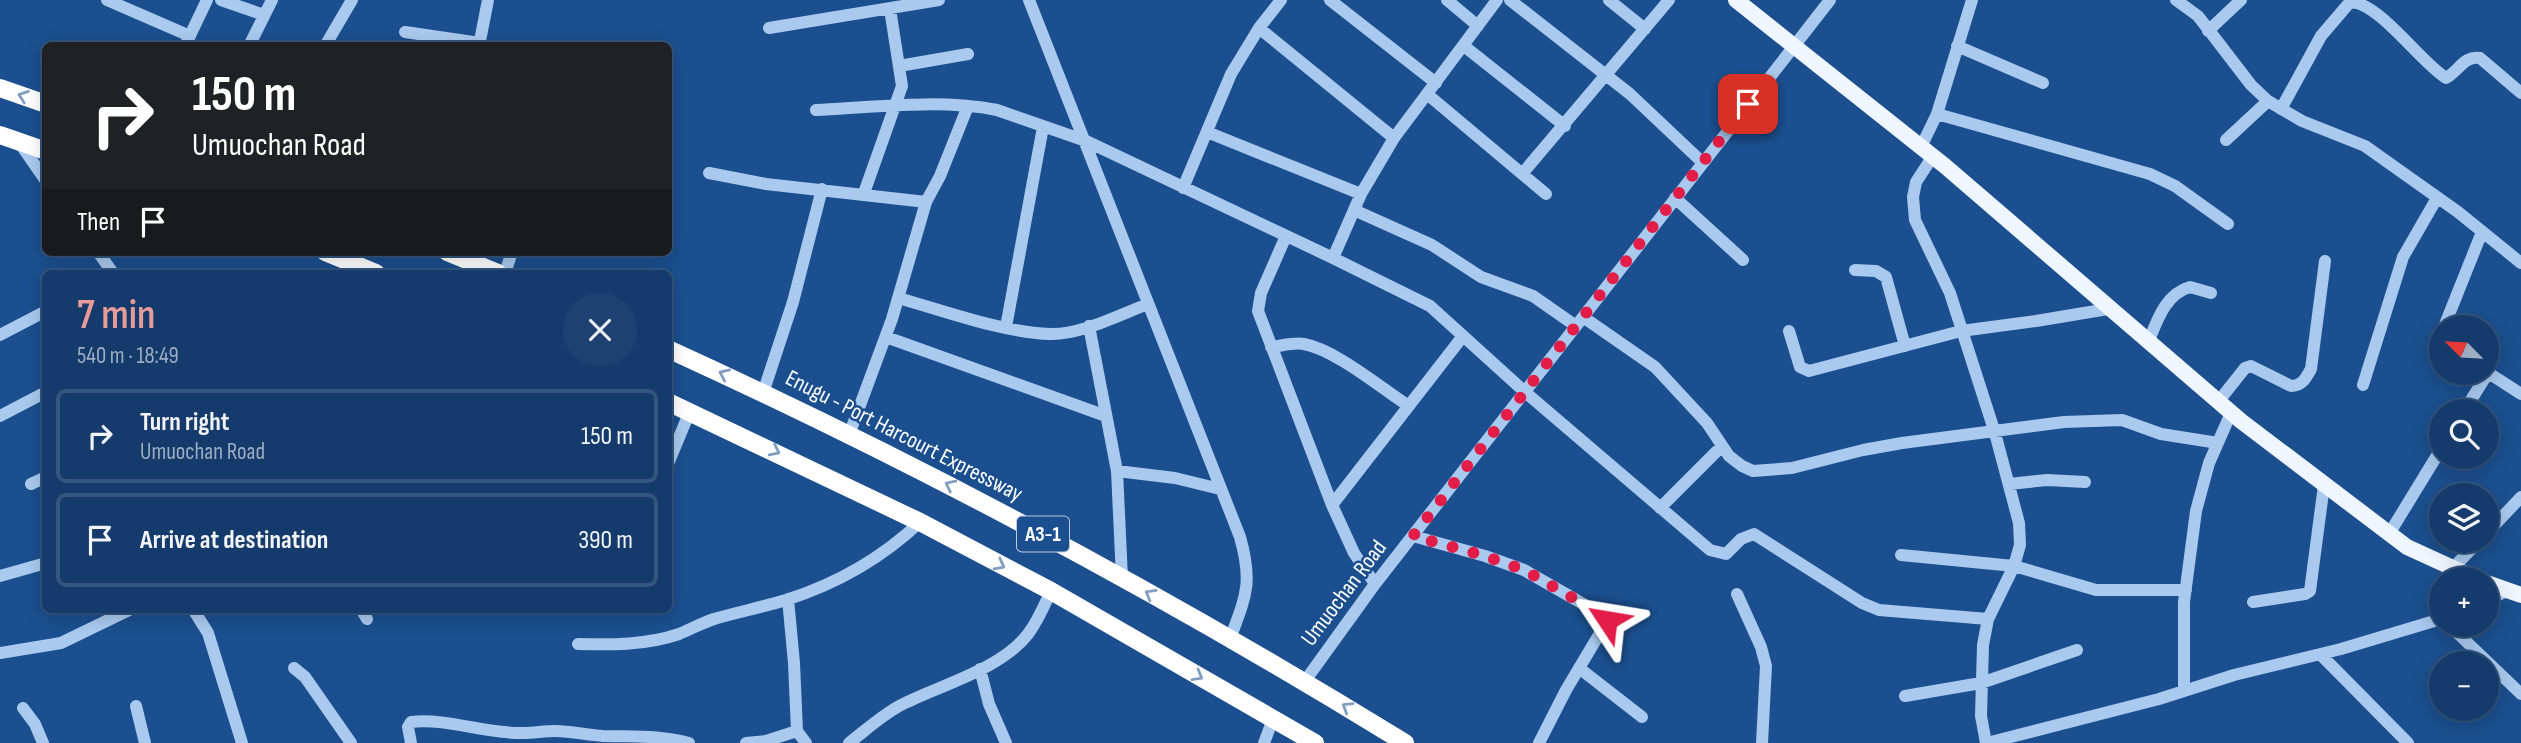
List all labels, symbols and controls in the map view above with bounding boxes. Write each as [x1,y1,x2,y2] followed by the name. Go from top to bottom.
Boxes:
[192,66,296,125] text: 150 m
[77,70,168,161] icon: right
[1718,74,1778,134] pin
[1729,85,1767,123] icon: arrive
[17,90,29,104] one-way arrow
[192,126,366,165] text: Umuochan Road
[134,203,172,241] icon: arrive
[77,207,120,238] text: Then
[77,290,155,341] text: 7 min
[563,293,637,367] button: close
[2429,315,2499,385] north arrow
[2429,315,2499,721] map controls
[77,342,179,370] text: 540 m · 18:49
[781,364,1027,508] street label: Enugu - Port Harcourt Expressway
[719,368,731,382] one-way arrow
[2429,399,2499,469] button: search
[140,407,229,438] text: Turn right
[81,417,119,455] icon: right
[581,421,633,452] text: 150 m
[140,438,265,466] text: Umuochan Road
[768,443,780,457] one-way arrow
[945,480,957,494] one-way arrow
[2429,483,2499,553] button: layers
[1017,516,1069,552] road number: A3-1
[81,521,119,559] icon: arrive
[140,525,328,556] text: Arrive at destination
[578,525,633,556] text: 390 m
[1295,535,1393,651] street label: Umuochan Road
[993,556,1005,570] one-way arrow
[2429,567,2499,637] button: +
[1570,583,1644,657] position arrow
[1144,589,1157,602] one-way arrow
[2429,651,2499,721] button: −
[1191,668,1204,681] one-way arrow
[1342,703,1355,716] one-way arrow

